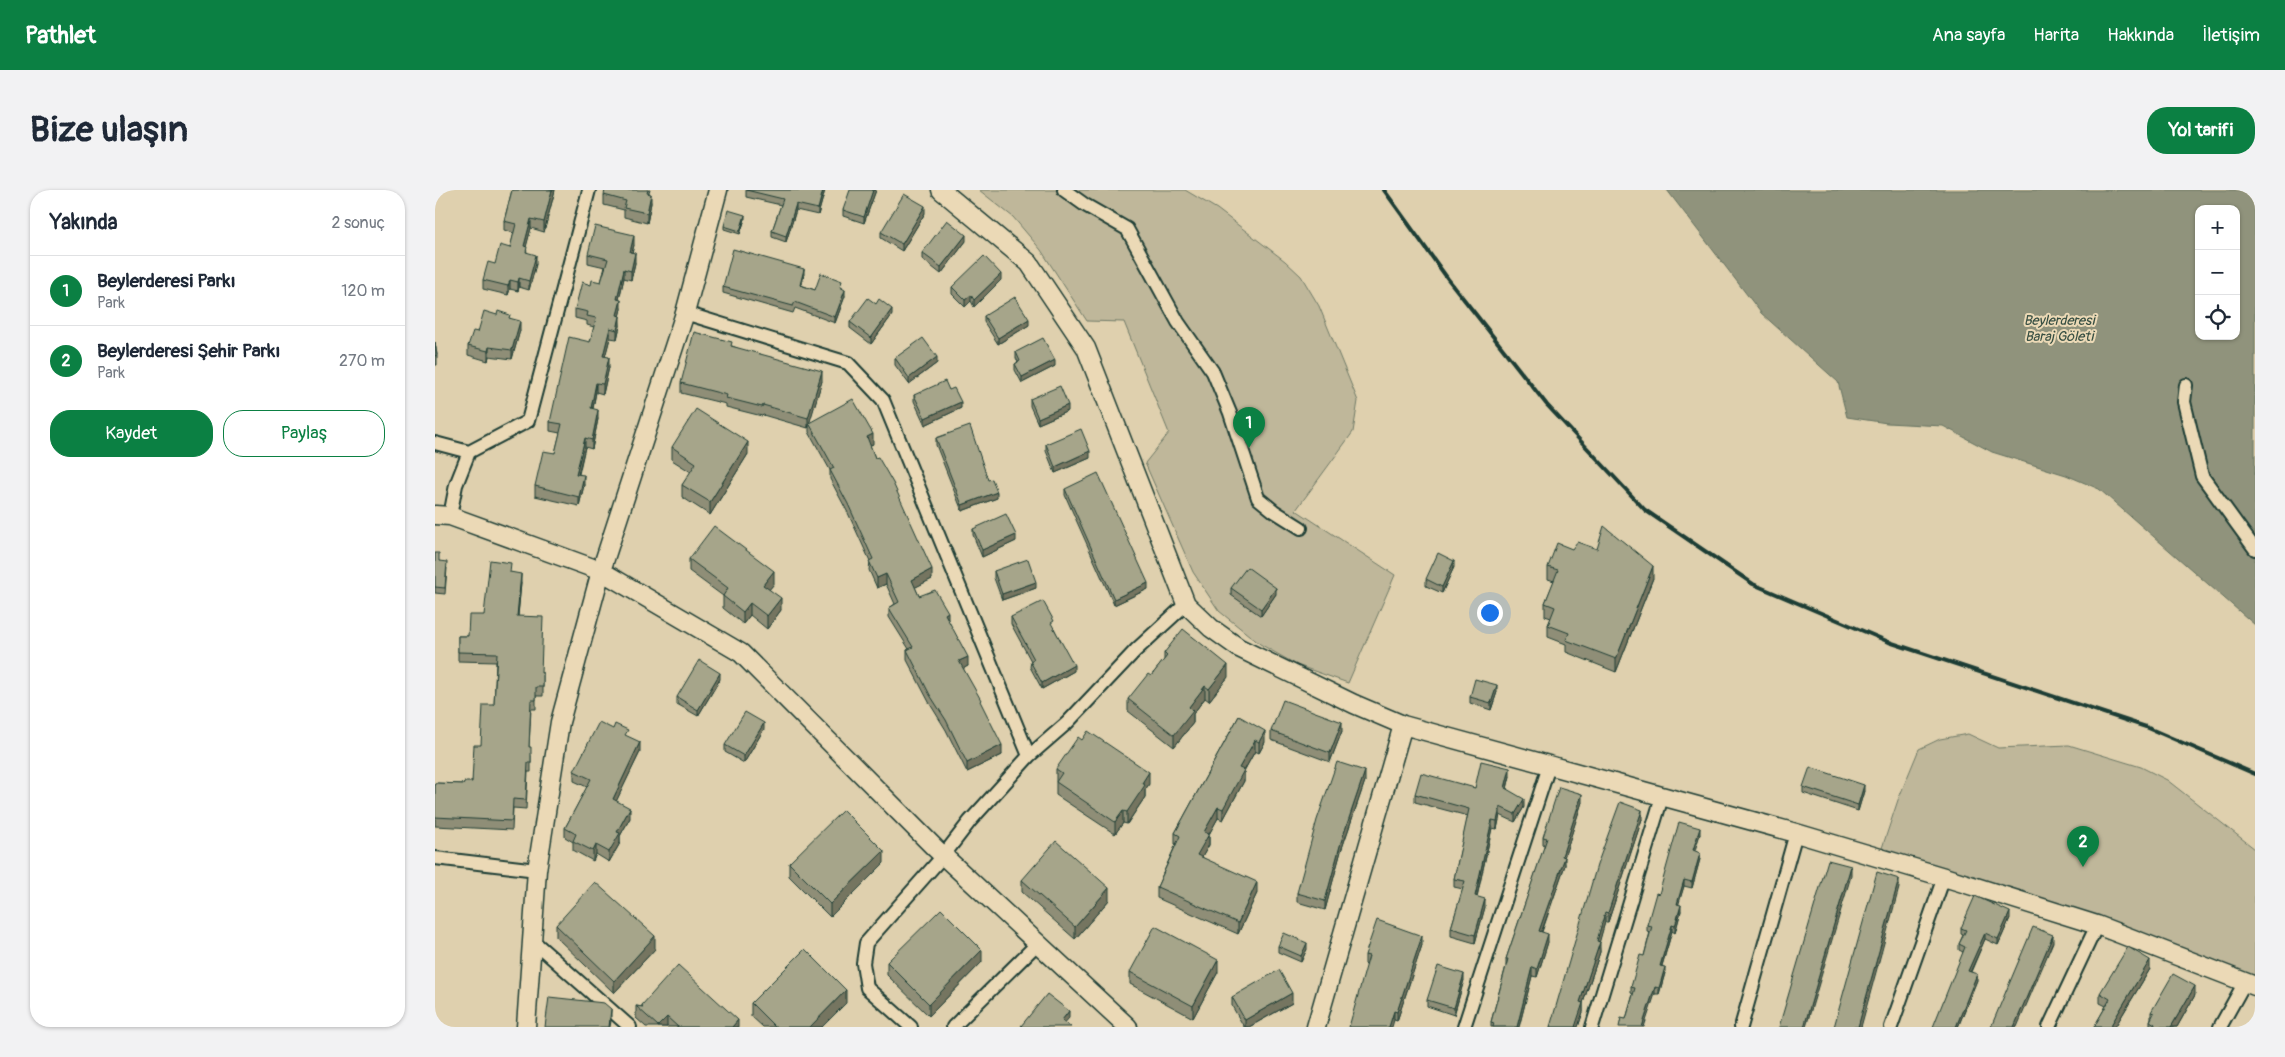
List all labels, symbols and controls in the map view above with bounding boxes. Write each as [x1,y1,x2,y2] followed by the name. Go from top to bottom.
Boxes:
[25,21,96,50] text: Pathlet
[1932,24,2005,47] text: Ana sayfa
[2033,24,2079,47] text: Harita
[2107,24,2174,47] text: Hakkında
[2202,24,2260,47] text: İletişim
[2147,107,2255,154] button: Yol tarifi
[30,108,188,152] text: Bize ulaşın
[2195,205,2240,340] map controls
[2195,205,2240,250] button: +
[50,209,117,236] text: Yakında
[332,213,385,233] text: 2 sonuç
[2195,250,2240,295] button: −
[97,269,236,293] text: Beylerderesi Parkı
[63,281,69,301] text: 1
[341,281,385,301] text: 120 m
[97,293,125,313] text: Park
[2195,295,2240,340] button: locate
[2024,312,2097,345] water label: Beylerderesi Baraj Göleti
[97,339,280,363] text: Beylerderesi Şehir Parkı
[62,351,70,371] text: 2
[339,351,385,371] text: 270 m
[97,363,125,383] text: Park
[1233,407,1265,448] pin: 1
[50,410,213,457] button: Kaydet
[223,410,385,457] button: Paylaş
[1477,600,1503,626] your location
[2067,826,2099,867] pin: 2

